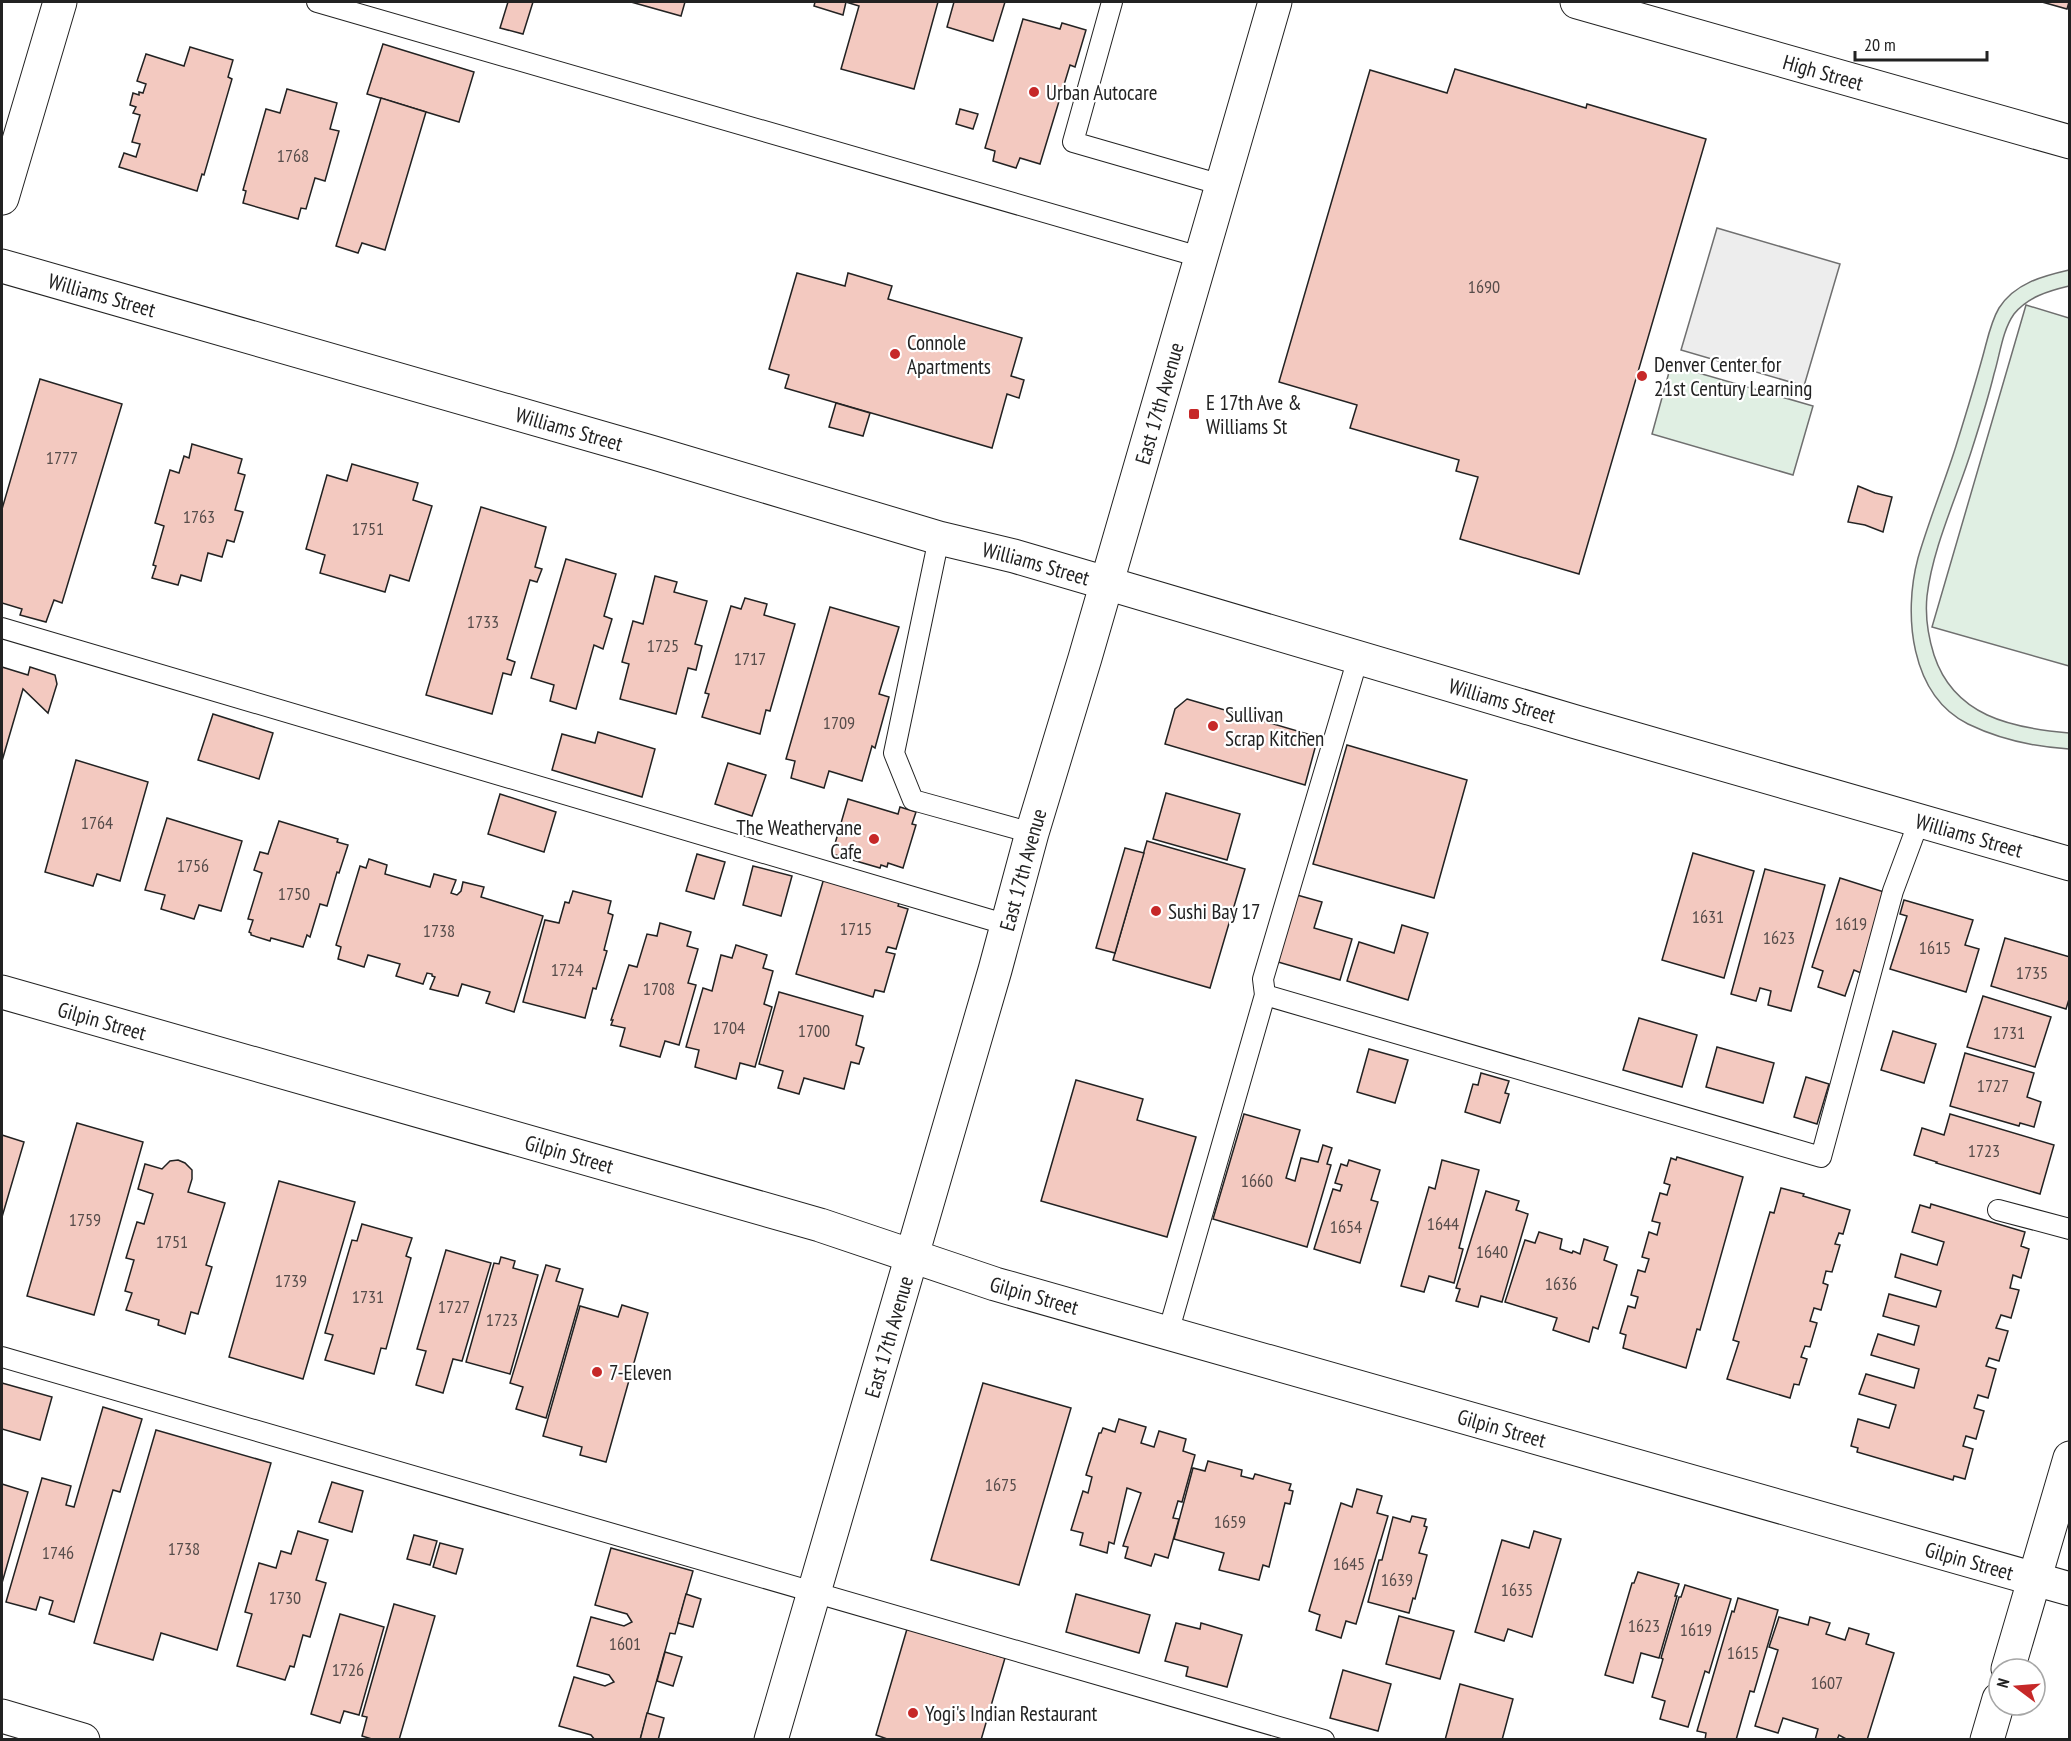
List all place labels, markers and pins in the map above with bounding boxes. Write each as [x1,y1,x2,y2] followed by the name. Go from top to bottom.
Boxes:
[1046,79,1157,106] place label: Urban Autocare
[1027,85,1041,99] marker: Urban Autocare
[907,329,991,380] place label: Connole Apartments
[888,347,902,361] marker: Connole Apartments
[1654,351,1812,402] place label: Denver Center for 21st Century Learning
[1635,369,1649,383] marker: Denver Center for 21st Century Learning
[1206,389,1301,440] place label: E 17th Ave & Williams St
[1187,407,1201,421] marker: E 17th Ave & Williams St
[1225,701,1324,752] place label: Sullivan Scrap Kitchen
[1206,719,1220,733] marker: Sullivan Scrap Kitchen
[736,814,862,865] place label: The Weathervane Cafe
[867,832,881,846] marker: The Weathervane Cafe
[1168,898,1260,925] place label: Sushi Bay 17
[1149,904,1163,918] marker: Sushi Bay 17
[609,1359,672,1386] place label: 7-Eleven
[590,1365,604,1379] marker: 7-Eleven
[925,1700,1098,1727] place label: Yogi's Indian Restaurant
[906,1706,920,1720] marker: Yogi's Indian Restaurant

